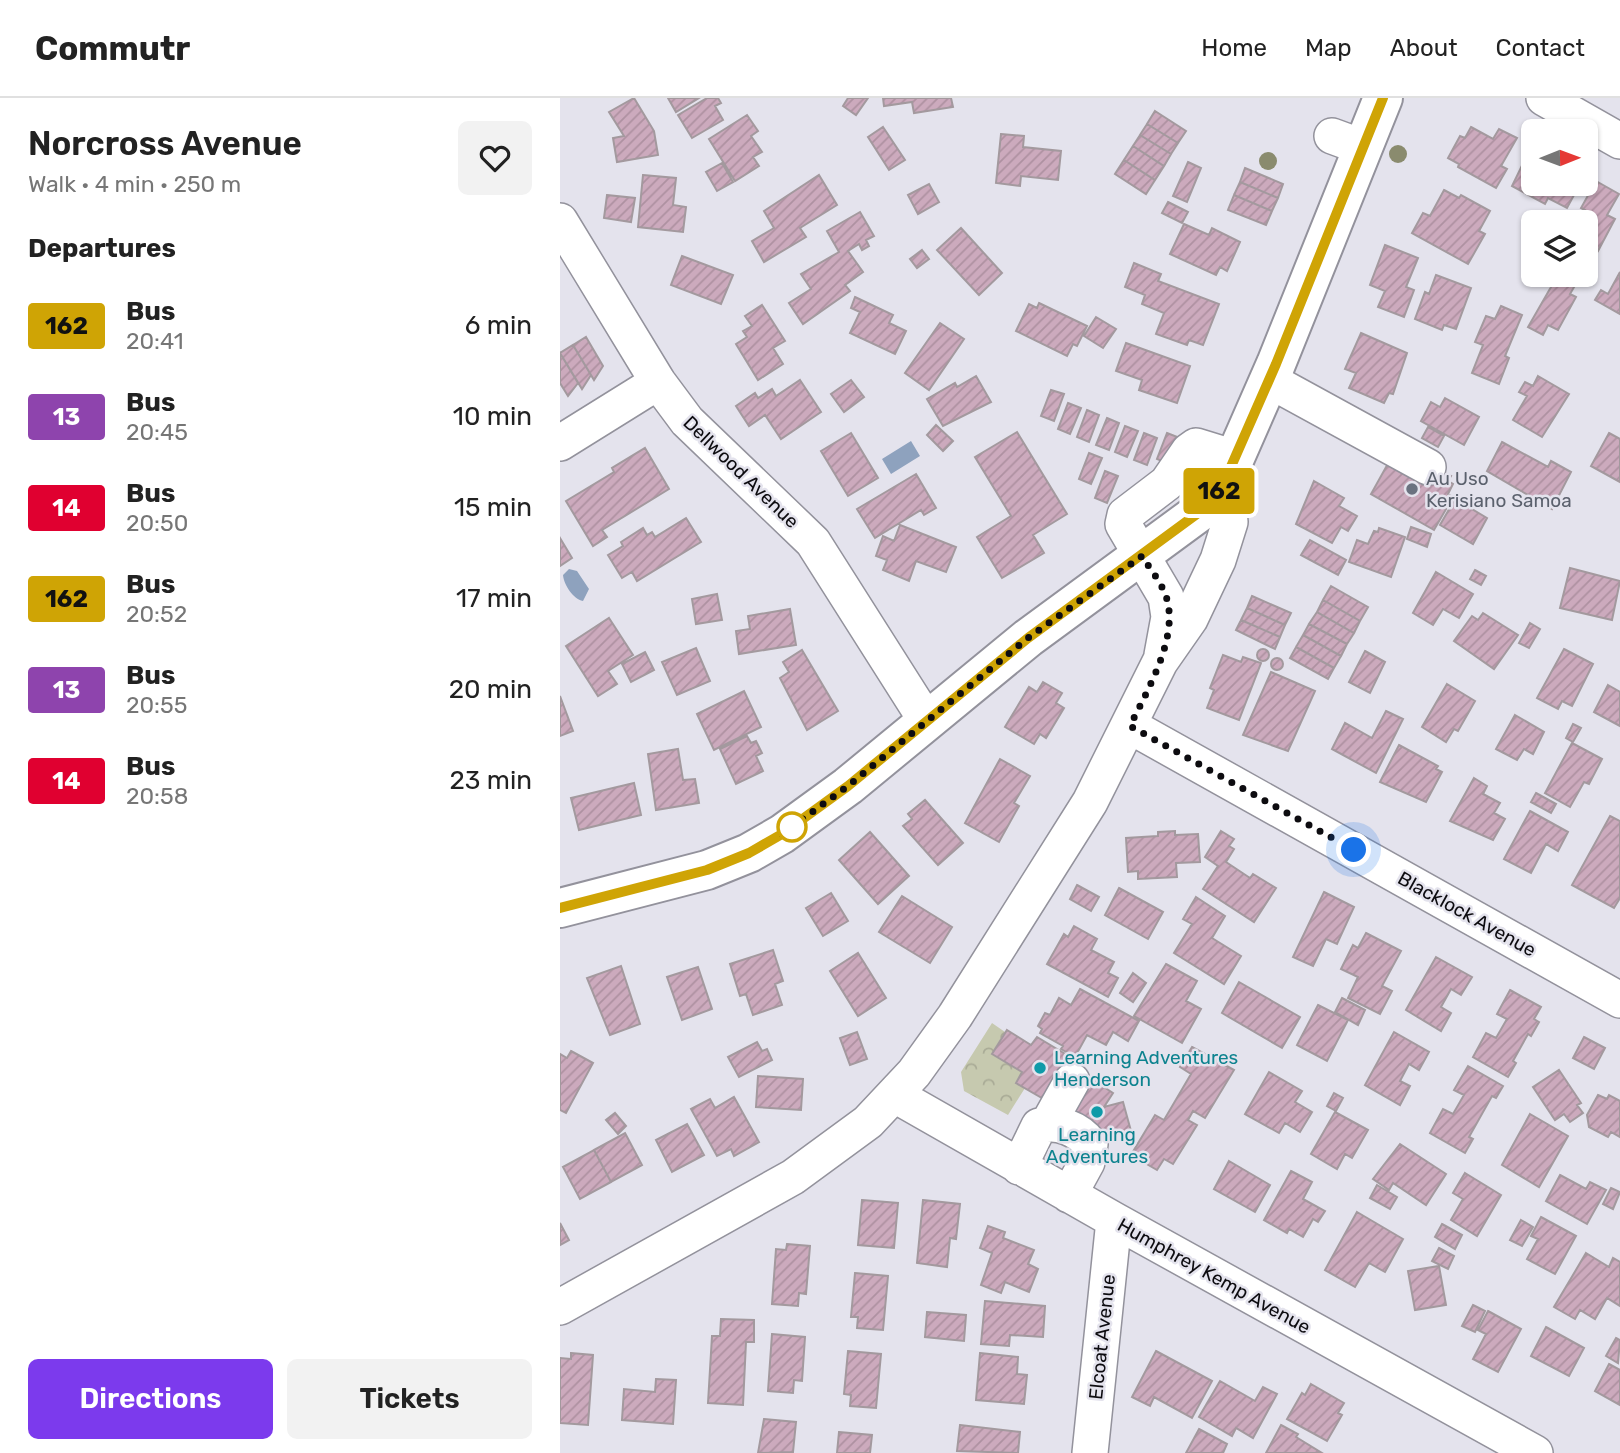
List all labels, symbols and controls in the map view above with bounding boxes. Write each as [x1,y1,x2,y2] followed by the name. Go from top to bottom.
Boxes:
[35,29,190,68] text: Commutr
[1201,34,1267,62] text: Home
[1305,34,1352,62] text: Map
[1390,34,1458,62] text: About
[1496,34,1585,62] text: Contact
[1521,119,1598,196] north arrow
[1521,119,1598,287] map controls
[458,121,532,195] button: heart
[28,124,302,163] text: Norcross Avenue
[28,170,241,198] text: Walk · 4 min · 250 m
[1521,210,1598,287] button: layers
[28,233,176,264] text: Departures
[126,296,175,327] text: Bus
[465,310,532,341] text: 6 min
[45,312,88,340] text: 162
[126,327,184,355] text: 20:41
[126,387,175,418] text: Bus
[453,401,532,432] text: 10 min
[53,403,80,431] text: 13
[678,411,804,533] street label: Dellwood Avenue
[126,418,188,446] text: 20:45
[1426,467,1572,512] place label: Au Uso Kerisiano Samoa
[1179,468,1259,514] line badge: 162
[1197,477,1241,505] text: 162
[126,478,175,509] text: Bus
[1404,481,1420,497] marker: Au Uso Kerisiano Samoa
[454,492,532,523] text: 15 min
[52,494,81,522] text: 14
[126,509,188,537] text: 20:50
[126,569,175,600] text: Bus
[456,583,532,614] text: 17 min
[45,585,88,613] text: 162
[126,600,187,628] text: 20:52
[126,660,175,691] text: Bus
[449,674,532,705] text: 20 min
[53,676,80,704] text: 13
[126,691,187,719] text: 20:55
[126,751,175,782] text: Bus
[450,765,532,796] text: 23 min
[52,767,81,795] text: 14
[126,782,188,810] text: 20:58
[777,812,807,842] unlabelled marker
[1336,832,1371,867] your location
[1394,867,1540,961] street label: Blacklock Avenue
[1054,1046,1238,1091] place label: Learning Adventures Henderson
[1032,1060,1048,1076] marker: Learning Adventures Henderson
[1089,1104,1105,1120] marker: Learning Adventures
[1046,1123,1148,1168] place label: Learning Adventures
[1113,1213,1315,1339] street label: Humphrey Kemp Avenue
[1084,1273,1120,1401] street label: Elcoat Avenue
[28,1359,273,1439] button: Directions
[287,1359,532,1439] button: Tickets

